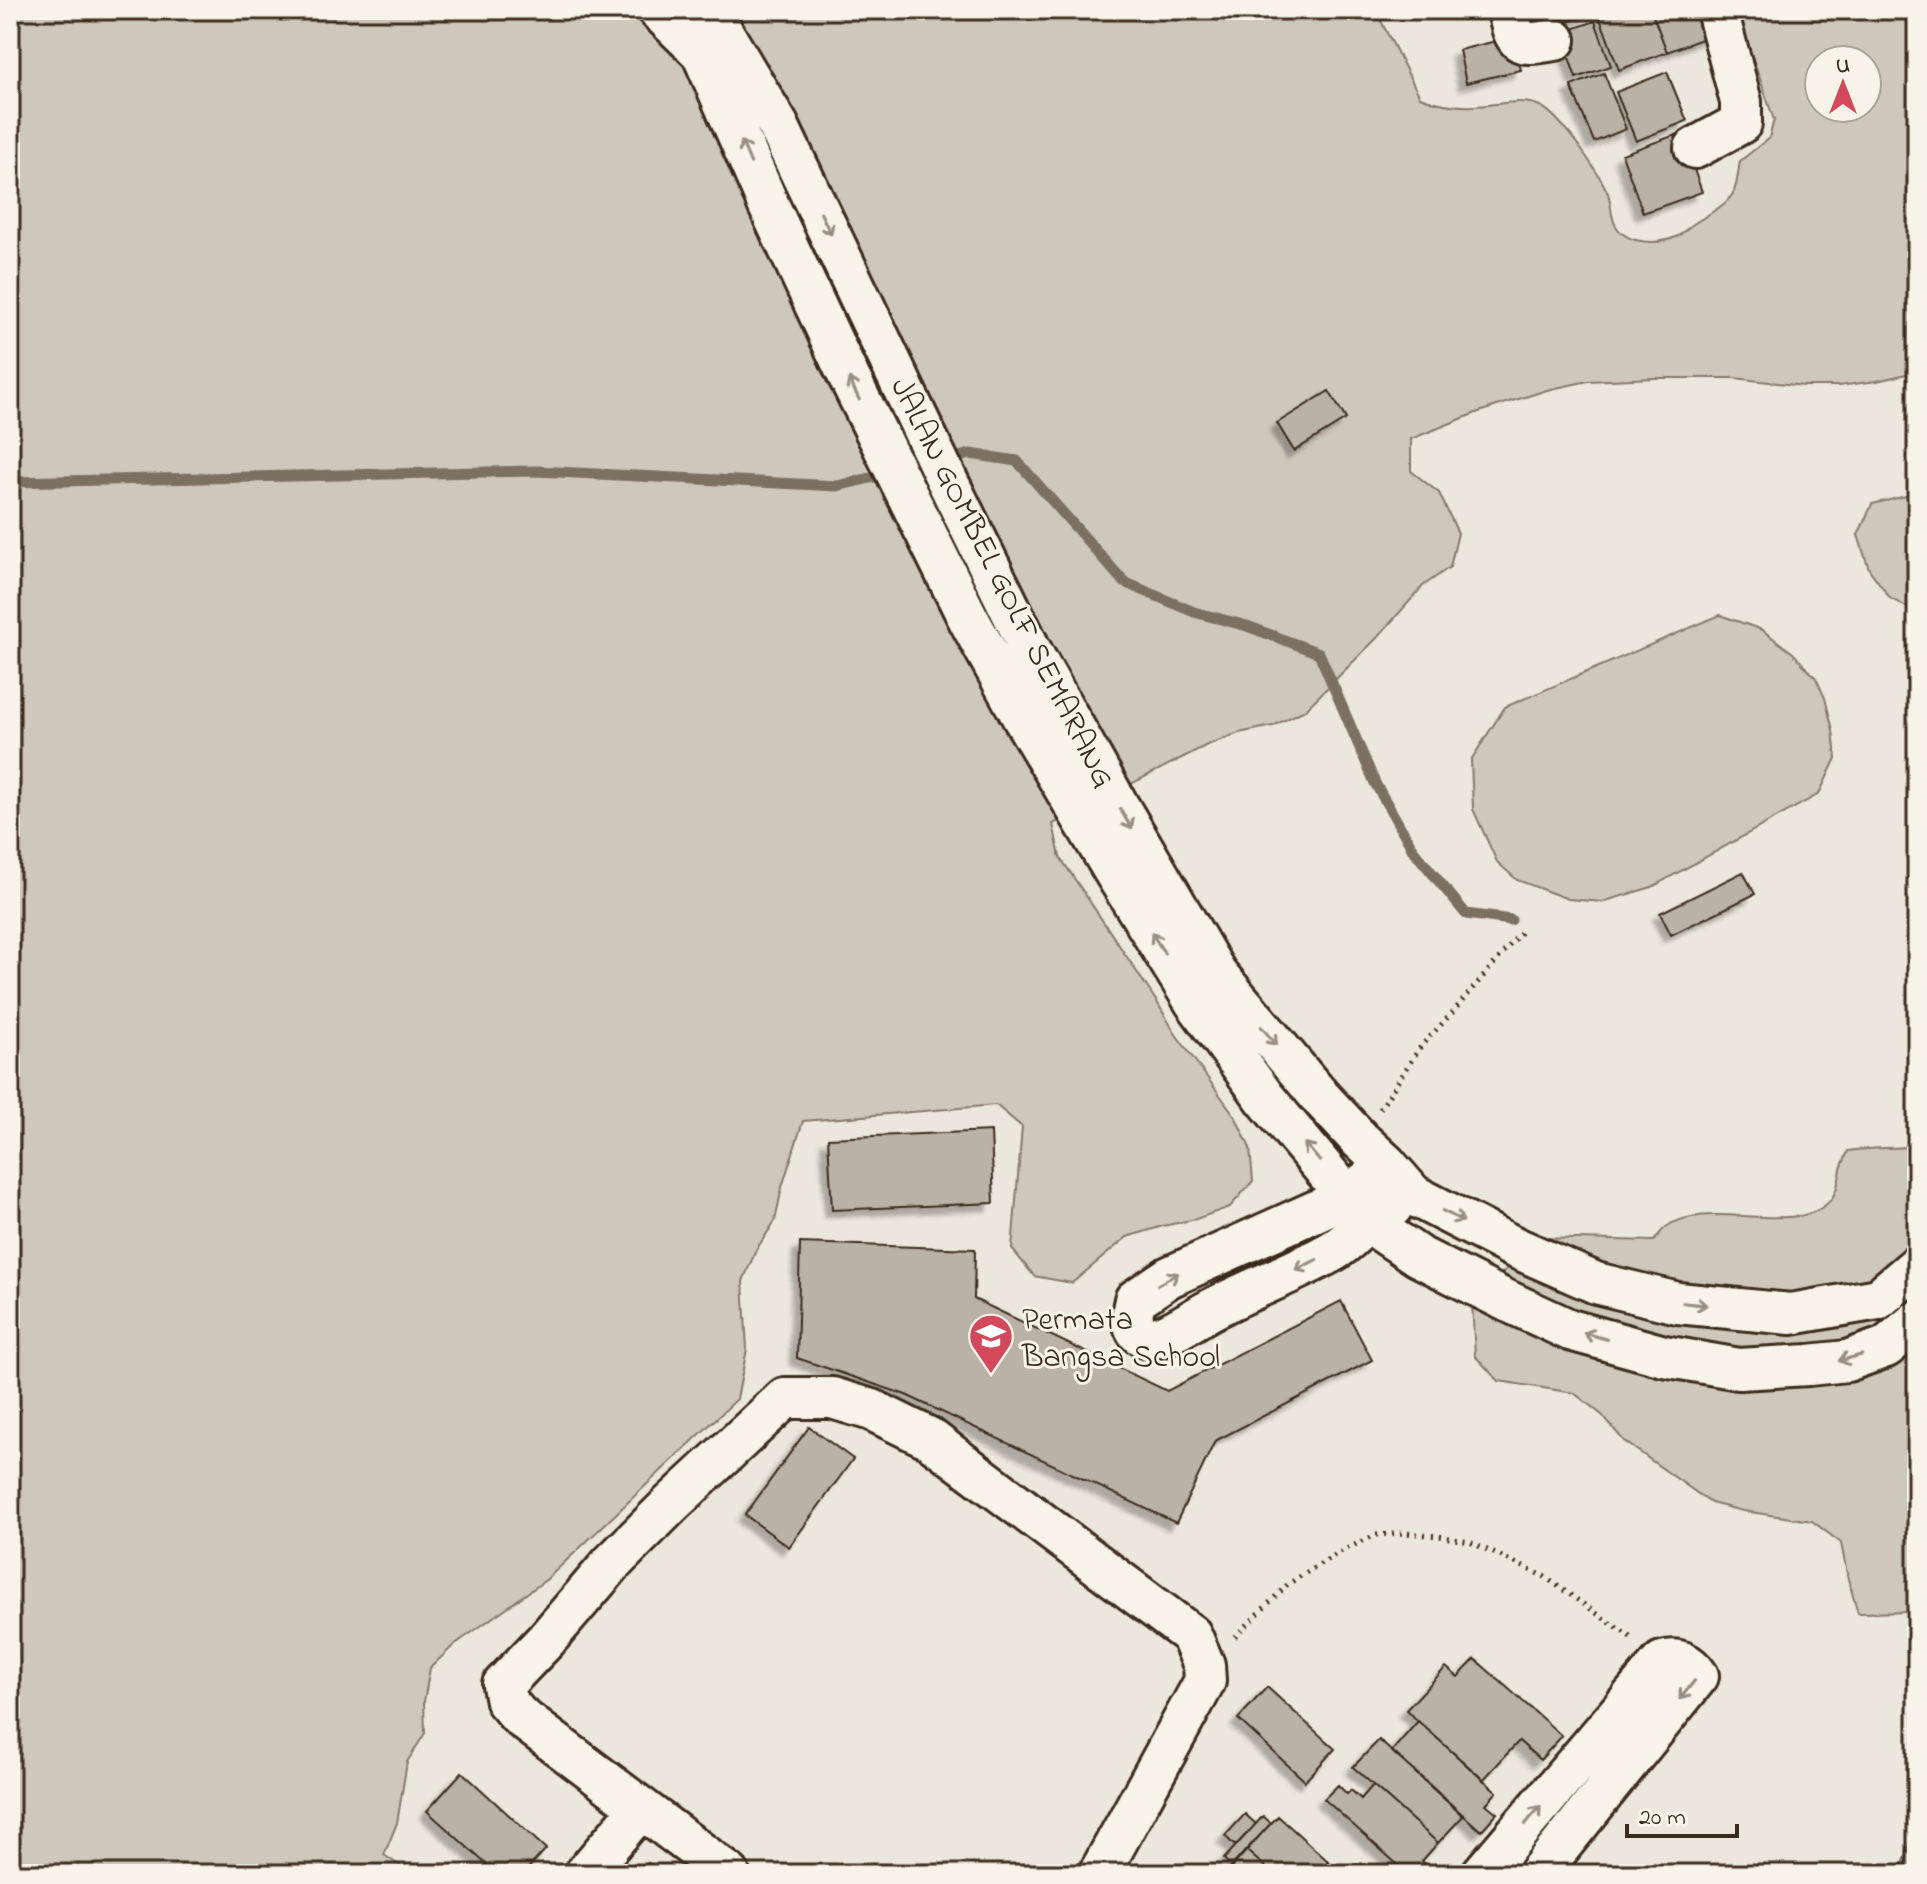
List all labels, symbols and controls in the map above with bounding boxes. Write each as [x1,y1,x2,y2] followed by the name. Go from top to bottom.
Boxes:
[1803,44,1883,124] north arrow
[1836,51,1850,83] text: U
[737,141,752,165] one-way arrow
[819,212,834,236] one-way arrow
[877,370,1125,797] street label: JALAN GOMBEL GOLF SEMARANG
[846,377,862,401] one-way arrow
[1118,807,1134,830] one-way arrow
[1150,932,1166,955] one-way arrow
[1260,1025,1278,1046] one-way arrow
[1303,1143,1321,1163] one-way arrow
[1440,1209,1464,1225] one-way arrow
[1295,1258,1319,1274] one-way arrow
[1156,1271,1180,1287] one-way arrow
[1681,1297,1708,1312] one-way arrow
[1021,1298,1220,1382] place label: Permata Bangsa School
[967,1312,1015,1375] school or university icon: Permata Bangsa School
[1582,1328,1608,1343] one-way arrow
[1837,1352,1863,1367] one-way arrow
[1678,1679,1695,1700] one-way arrow
[1627,1788,1737,1838] scale bar
[1639,1801,1686,1836] text: 20 m
[1524,1805,1542,1825] one-way arrow

